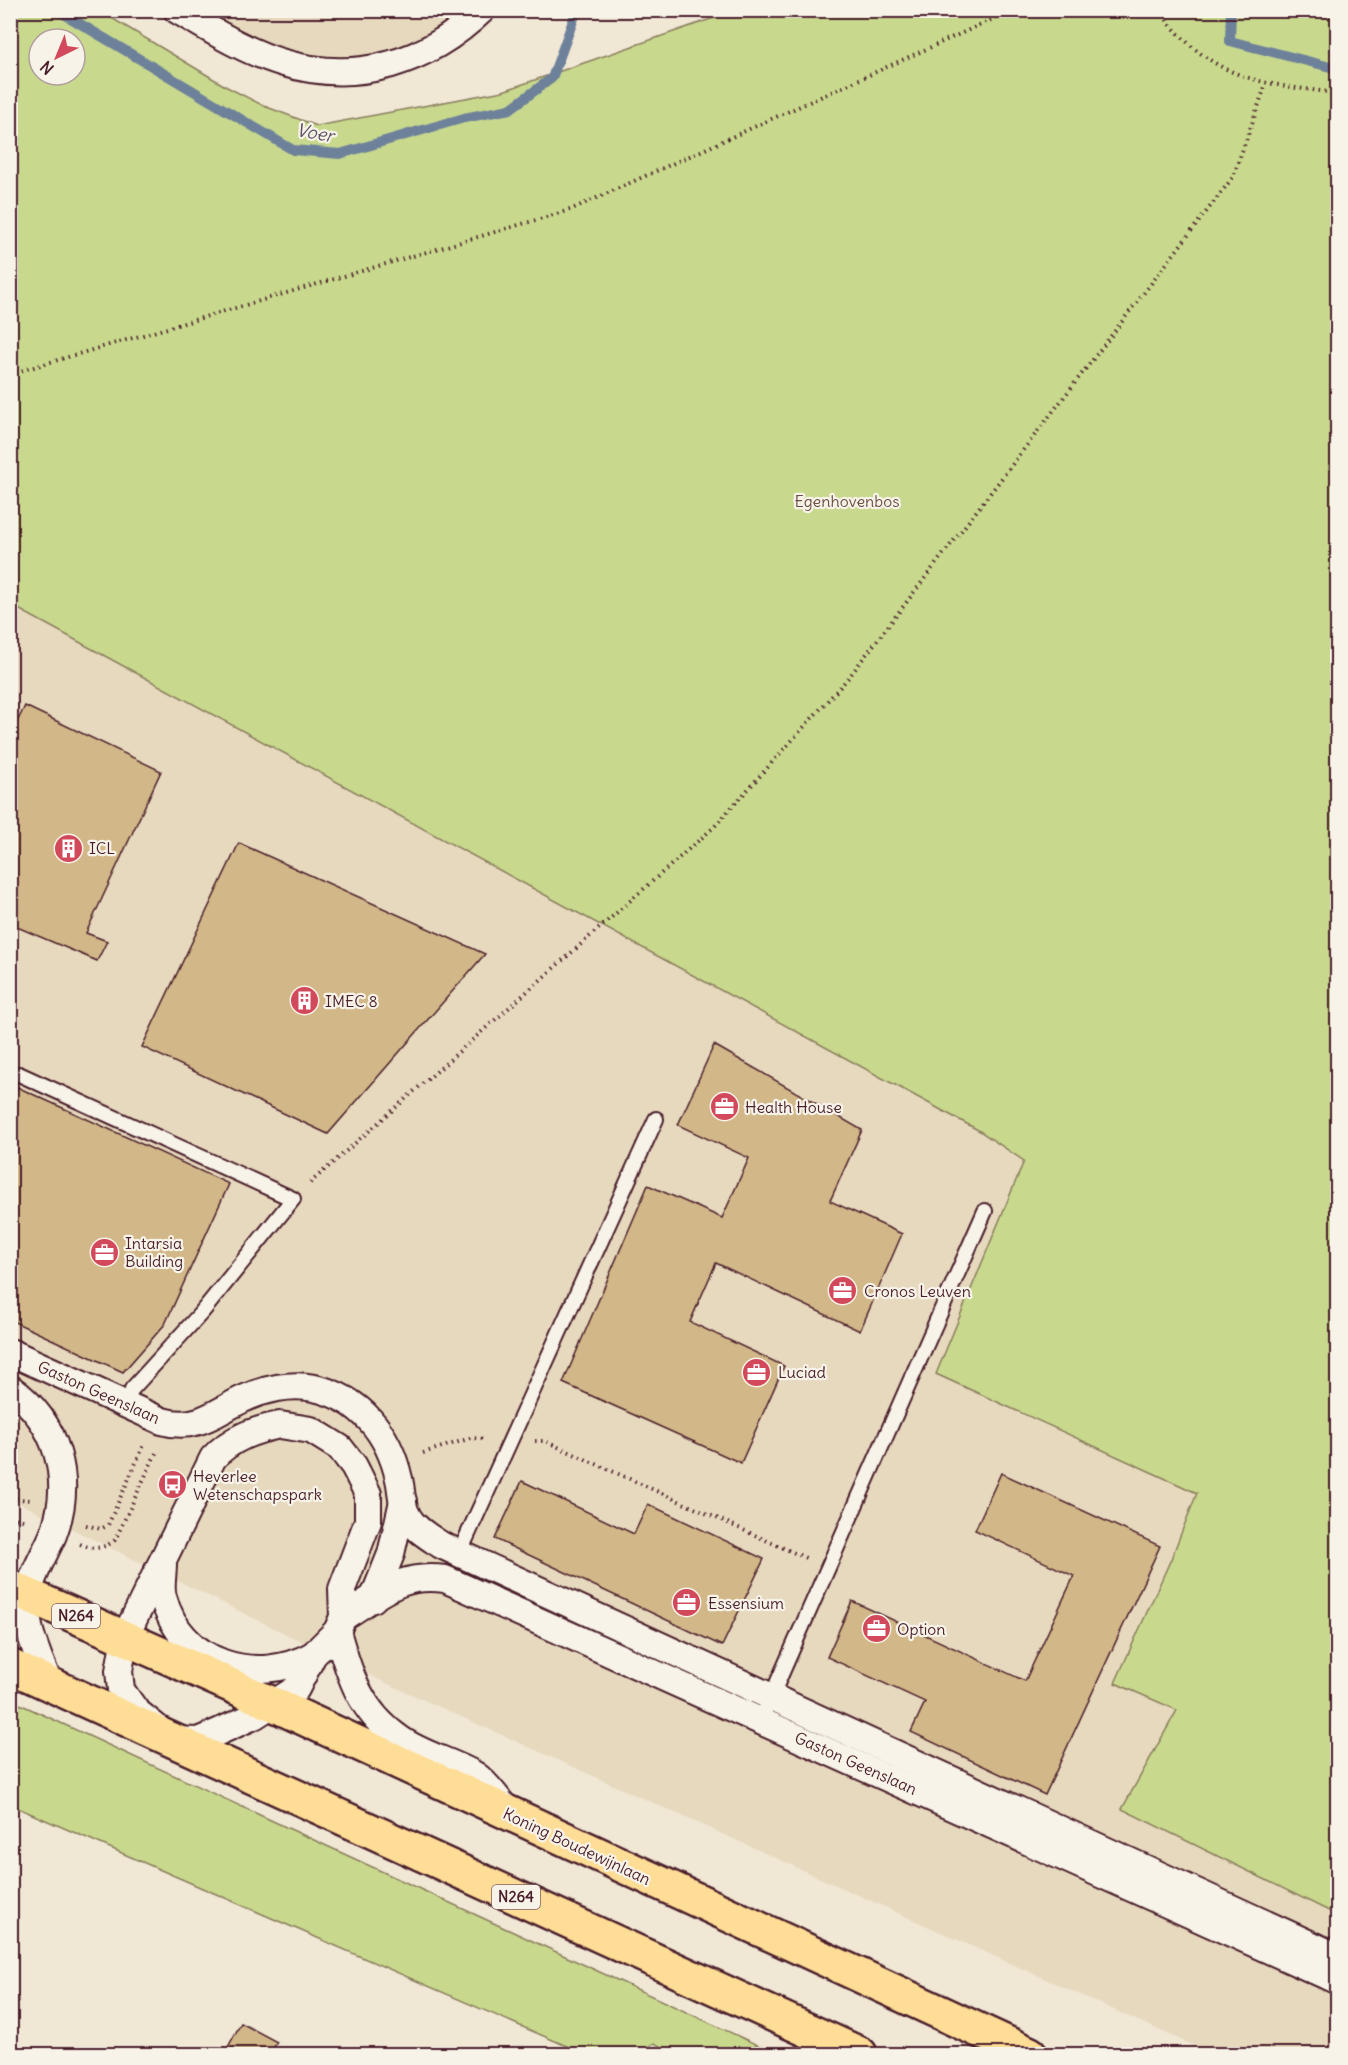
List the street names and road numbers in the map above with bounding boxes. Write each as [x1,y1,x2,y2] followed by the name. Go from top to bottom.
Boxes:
[35,1356,163,1428] street label: Gaston Geenslaan
[52,1604,100,1628] road number: N264
[792,1727,920,1799] street label: Gaston Geenslaan
[500,1803,654,1889] street label: Koning Boudewijnlaan
[492,1885,540,1909] road number: N264

